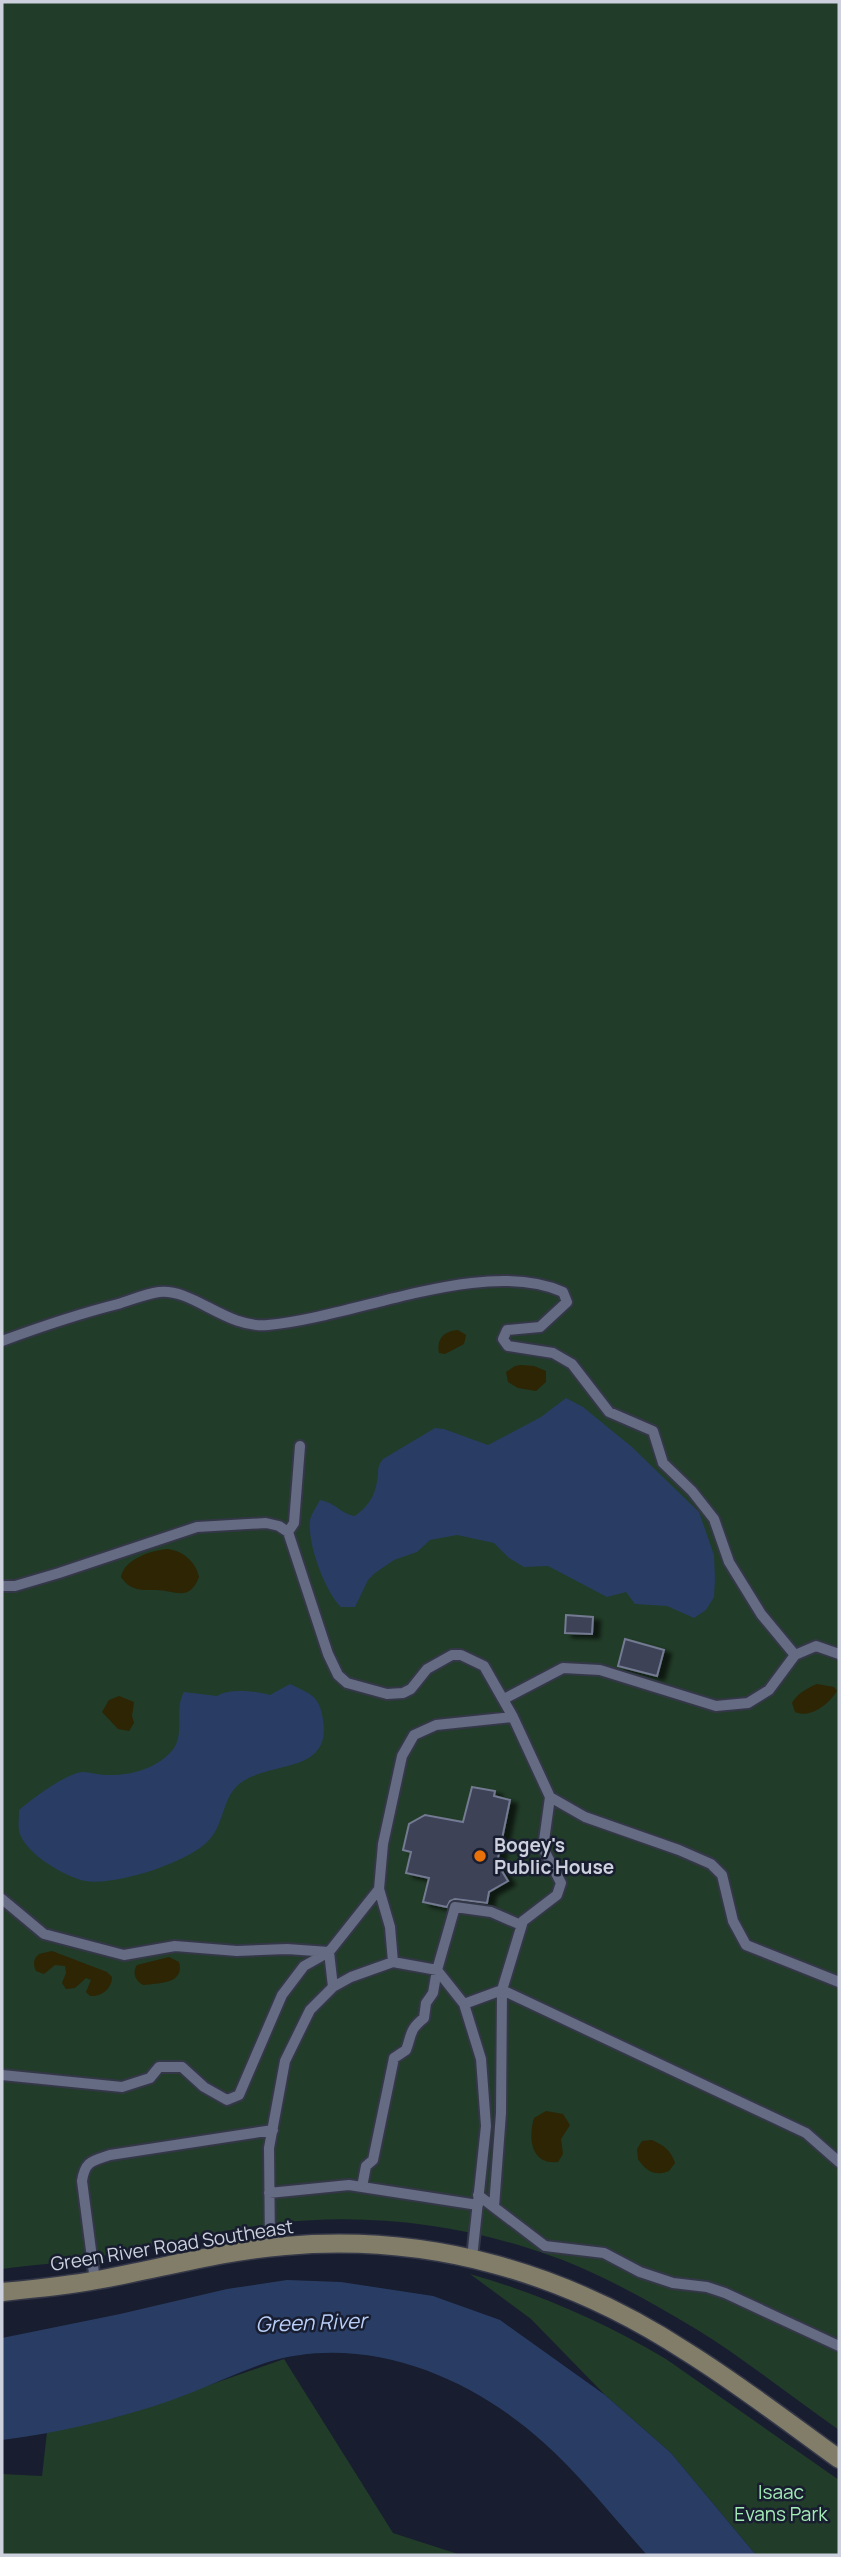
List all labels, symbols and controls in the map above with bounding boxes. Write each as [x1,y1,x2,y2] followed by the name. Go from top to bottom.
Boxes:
[494,1832,614,1880] place label: Bogey's Public House
[472,1848,488,1864] marker: Bogey's Public House
[49,2213,295,2277] street label: Green River Road Southeast
[255,2306,370,2338] water label: Green River
[734,2479,828,2527] park label: Isaac Evans Park

